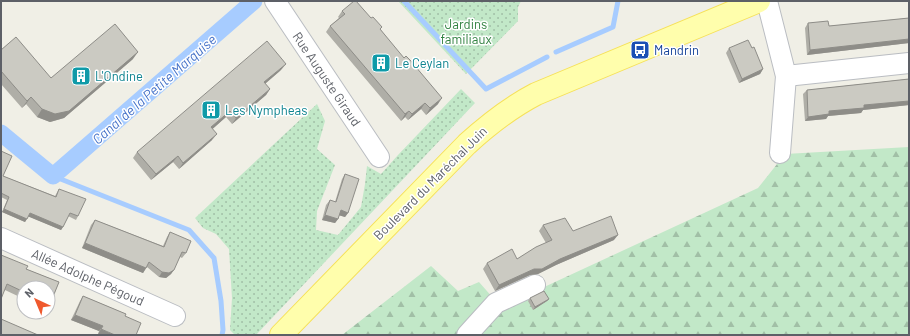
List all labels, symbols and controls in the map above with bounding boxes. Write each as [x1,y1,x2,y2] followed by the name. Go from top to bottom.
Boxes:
[440,16,492,47] park label: Jardins familiaux
[290,29,364,129] street label: Rue Auguste Giraud
[89,31,219,147] water label: Canal de la Petite Marquise
[629,39,651,61] bus stop icon: Mandrin
[654,42,699,58] place label: Mandrin
[370,52,392,74] building icon: Le Ceylan
[395,55,449,71] place label: Le Ceylan
[70,65,92,87] building icon: L'Ondine
[95,68,143,84] place label: L'Ondine
[200,99,222,121] building icon: Les Nympheas
[225,102,307,118] place label: Les Nympheas
[370,123,490,243] street label: Boulevard du Maréchal Juin
[29,245,147,309] street label: Allée Adolphe Pégoud
[16,280,56,320] north arrow
[22,285,36,300] text: N

